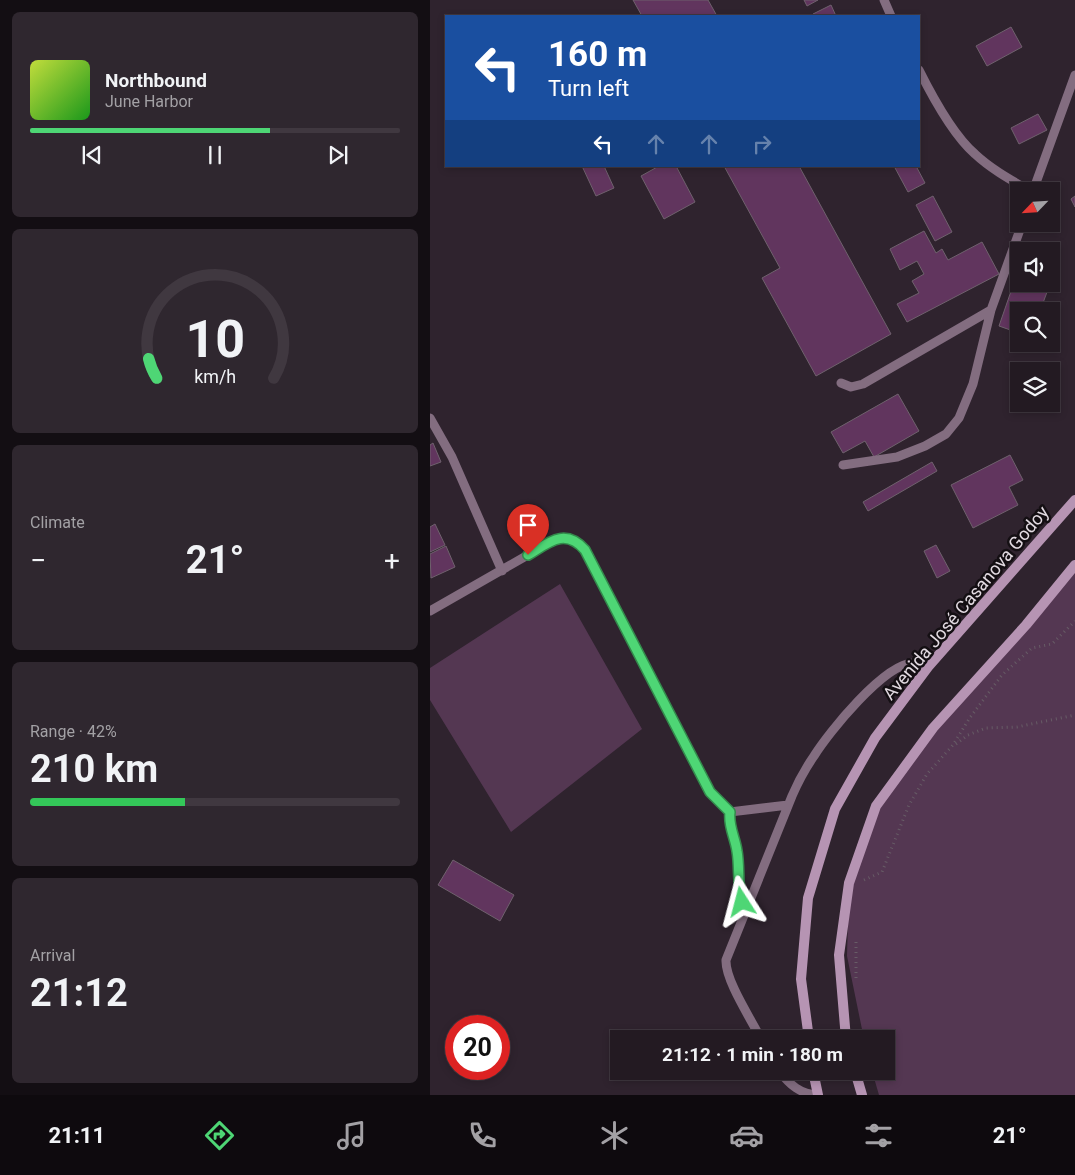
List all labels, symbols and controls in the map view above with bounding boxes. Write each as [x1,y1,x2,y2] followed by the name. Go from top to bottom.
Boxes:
[548,34,647,75] text: 160 m
[465,35,530,100] icon: left
[105,69,207,92] text: Northbound
[548,76,629,101] text: Turn left
[105,92,193,111] text: June Harbor
[589,130,617,158] icon: left
[642,130,670,158] icon: ahead
[695,130,723,158] icon: ahead
[748,130,776,158] icon: right
[78,141,106,169] icon: previous
[201,141,229,169] icon: pause
[324,141,352,169] icon: next
[1010,182,1060,232] north arrow
[1010,182,1060,412] map controls
[1010,242,1060,292] button: sound
[1010,302,1060,352] button: search
[185,309,245,370] text: 10
[1010,362,1060,412] button: layers
[194,366,236,387] text: km/h
[878,501,1053,704] street label: Avenida José Casanova Godoy
[507,504,549,555] pin
[514,511,542,539] icon: arrive
[30,513,85,532] text: Climate
[186,538,244,582] text: 21°
[30,544,46,577] text: −
[384,544,400,577] text: +
[30,722,117,741] text: Range · 42%
[30,747,158,791] text: 210 km
[715,875,767,927] position arrow
[30,946,75,965] text: Arrival
[30,971,128,1015] text: 21:12
[445,1015,510,1080] speed limit sign: 20
[662,1043,843,1066] text: 21:12 · 1 min · 180 m
[202,1118,237,1153] icon: directions
[334,1118,369,1153] icon: music
[465,1118,500,1153] icon: phone
[597,1118,632,1153] icon: climate
[729,1118,764,1153] icon: car
[861,1118,896,1153] icon: filters
[48,1123,105,1148] text: 21:11
[993,1123,1026,1148] text: 21°

